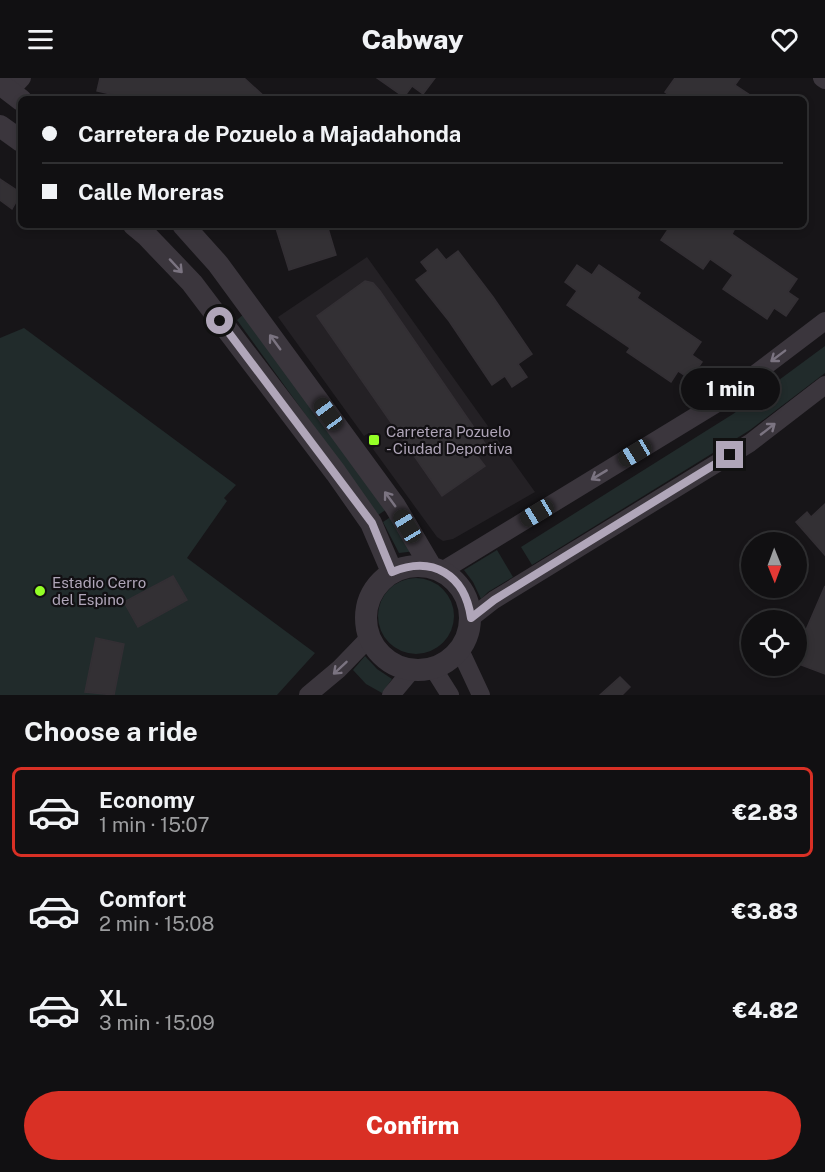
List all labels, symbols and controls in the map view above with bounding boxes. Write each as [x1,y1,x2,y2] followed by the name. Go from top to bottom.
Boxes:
[24,23,57,56] icon: menu
[361,23,464,55] text: Cabway
[768,23,801,56] icon: heart
[78,121,461,147] text: Carretera de Pozuelo a Majadahonda
[78,179,224,205] text: Calle Moreras
[169,258,183,273] one-way arrow
[206,307,233,334] route start
[269,334,281,350] one-way arrow
[771,350,787,362] one-way arrow
[680,368,780,410] callout: 1 min
[706,377,755,401] text: 1 min
[310,394,346,434] car
[386,423,513,457] place label: Carretera Pozuelo - Ciudad Deportiva
[760,423,776,436] one-way arrow
[367,433,381,447] marker: Carretera Pozuelo - Ciudad Deportiva
[615,436,655,470] car
[716,441,743,468] route end
[591,470,608,482] one-way arrow
[384,492,396,508] one-way arrow
[517,496,557,530] car
[390,506,424,546] car
[741,532,807,598] north arrow
[741,532,807,676] map controls
[52,574,146,608] place label: Estadio Cerro del Espino
[33,584,47,598] marker: Estadio Cerro del Espino
[741,610,807,676] button: locate
[332,661,347,675] one-way arrow
[24,715,198,747] text: Choose a ride
[27,785,81,839] icon: car
[99,787,195,813] text: Economy
[732,799,798,825] text: €2.83
[99,813,209,837] text: 1 min · 15:07
[27,884,81,938] icon: car
[99,886,186,912] text: Comfort
[732,898,798,924] text: €3.83
[99,912,214,936] text: 2 min · 15:08
[27,983,81,1037] icon: car
[99,985,127,1011] text: XL
[733,997,798,1023] text: €4.82
[99,1011,215,1035] text: 3 min · 15:09
[24,1091,801,1160] button: Confirm

